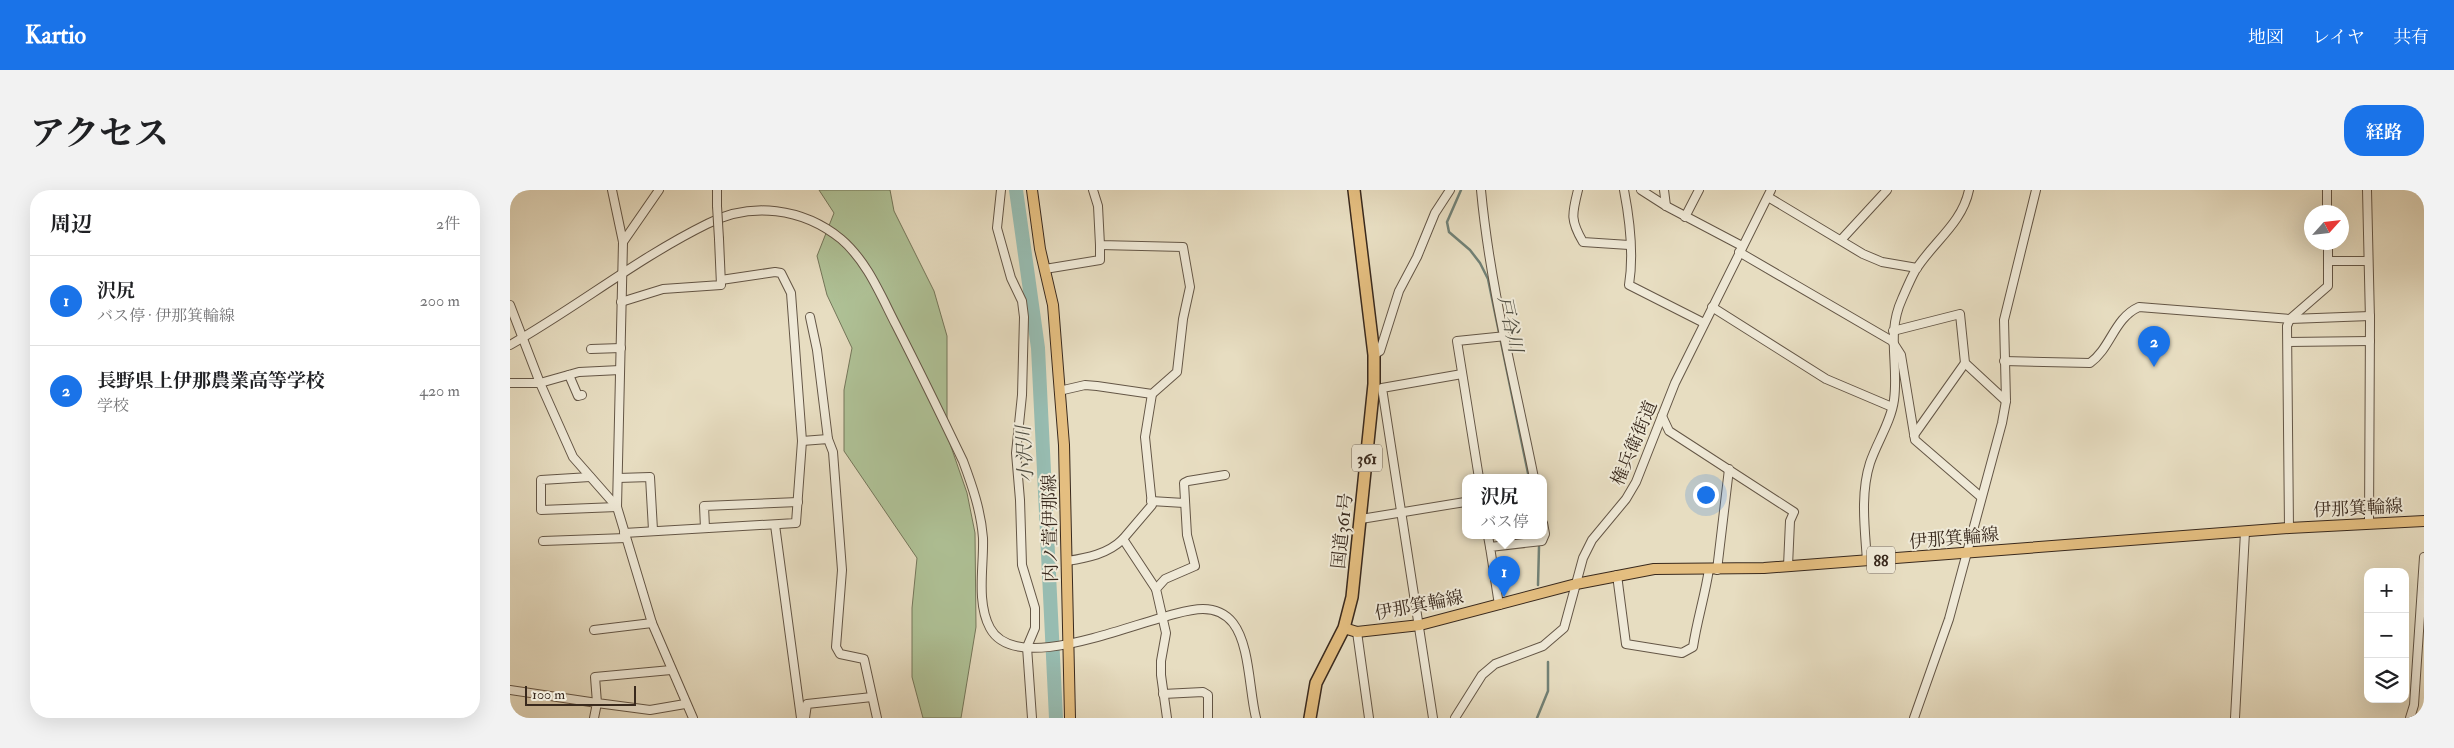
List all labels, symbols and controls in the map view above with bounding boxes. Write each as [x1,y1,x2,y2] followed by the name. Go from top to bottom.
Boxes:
[25,20,86,51] text: Kartio
[2248,26,2284,49] text: 地図
[2312,26,2365,49] text: レイヤ
[2393,26,2429,49] text: 共有
[2344,105,2424,156] button: 経路
[30,112,169,156] text: アクセス
[2304,205,2349,250] north arrow
[50,211,92,238] text: 周辺
[436,214,460,234] text: 2件
[97,279,135,303] text: 沢尻
[63,291,69,311] text: 1
[420,291,460,311] text: 200 m
[1492,294,1528,357] water label: 戸谷川
[97,306,235,326] text: バス停 · 伊那箕輪線
[2138,326,2170,367] pin: 2
[97,369,325,393] text: 長野県上伊那農業高等学校
[62,381,70,401] text: 2
[419,381,460,401] text: 420 m
[97,396,129,416] text: 学校
[1606,397,1663,489] street label: 権兵衛街道
[1011,423,1038,483] water label: 小沢川
[1352,444,1382,472] road number: 361
[1038,474,1063,582] street label: 内ノ萱伊那線
[1462,474,1547,539] popup
[1693,482,1719,508] your location
[1480,485,1519,509] text: 沢尻
[1327,492,1358,570] street label: 国道361号
[2312,495,2404,522] street label: 伊那箕輪線
[1480,512,1529,532] text: バス停
[1908,523,2000,554] street label: 伊那箕輪線
[1867,546,1895,574] road number: 88
[1488,556,1520,597] pin: 1
[2364,568,2409,703] map controls
[2364,568,2409,613] button: +
[1373,586,1465,625] street label: 伊那箕輪線
[2364,613,2409,658] button: −
[2364,658,2409,703] button: layers
[525,683,636,706] scale bar
[532,686,565,703] text: 100 m

